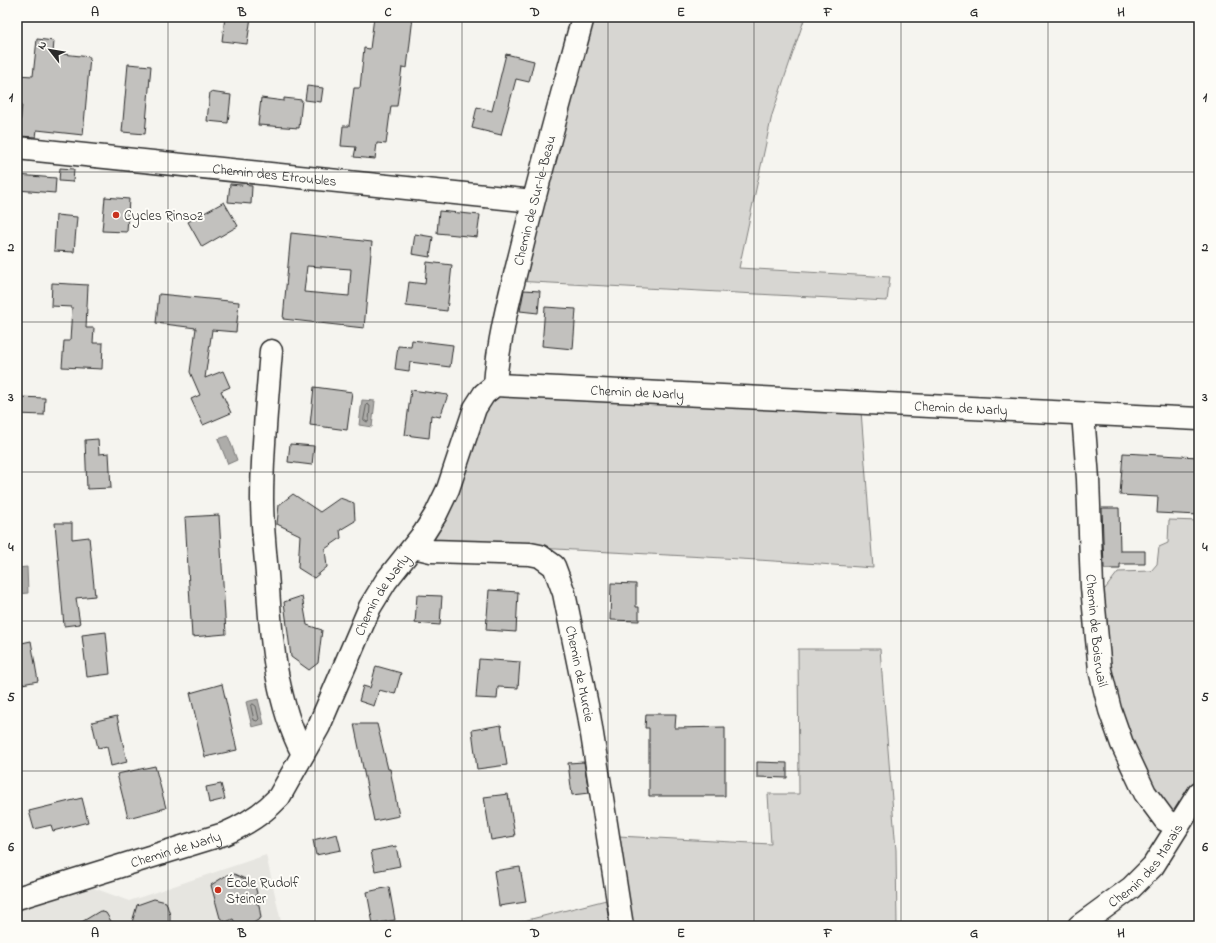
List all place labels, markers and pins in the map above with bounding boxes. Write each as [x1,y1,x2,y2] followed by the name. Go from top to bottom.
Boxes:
[124,206,203,228] place label: Cycles Rinsoz
[111,210,121,220] marker: Cycles Rinsoz
[226,873,299,910] place label: École Rudolf Steiner
[213,885,223,895] marker: École Rudolf Steiner

